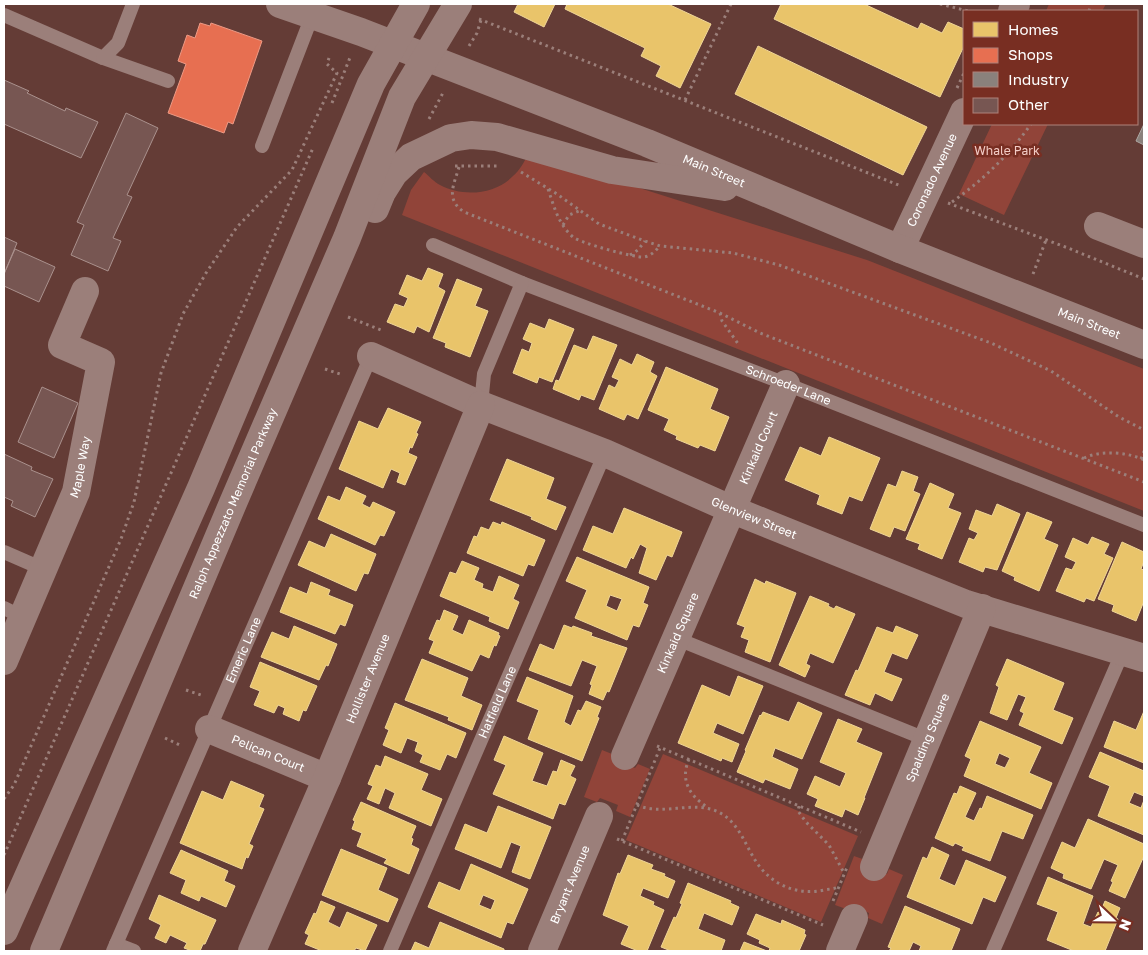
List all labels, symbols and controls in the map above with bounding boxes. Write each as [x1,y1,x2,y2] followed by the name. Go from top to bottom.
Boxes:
[963,10,1138,125] legend
[1008,20,1058,38] text: Homes
[1008,45,1053,63] text: Shops
[1008,70,1069,88] text: Industry
[1008,95,1049,113] text: Other
[903,131,960,229] street label: Coronado Avenue
[974,143,1040,158] park label: Whale Park
[681,151,748,190] street label: Main Street
[1056,304,1123,342] street label: Main Street
[744,361,833,408] street label: Schroeder Lane
[186,405,280,601] street label: Ralph Appezzato Memorial Parkway
[736,408,781,486] street label: Kinkaid Court
[66,435,94,500] street label: Maple Way
[709,493,799,542] street label: Glenview Street
[653,590,702,676] street label: Kinkaid Square
[222,615,264,685] street label: Emeric Lane
[342,631,393,725] street label: Hollister Avenue
[475,663,519,741] street label: Hatfield Lane
[902,691,953,784] street label: Spalding Square
[229,731,307,775] street label: Pelican Court
[546,843,593,926] street label: Bryant Avenue
[1088,895,1138,945] north arrow
[1116,917,1135,933] text: N

